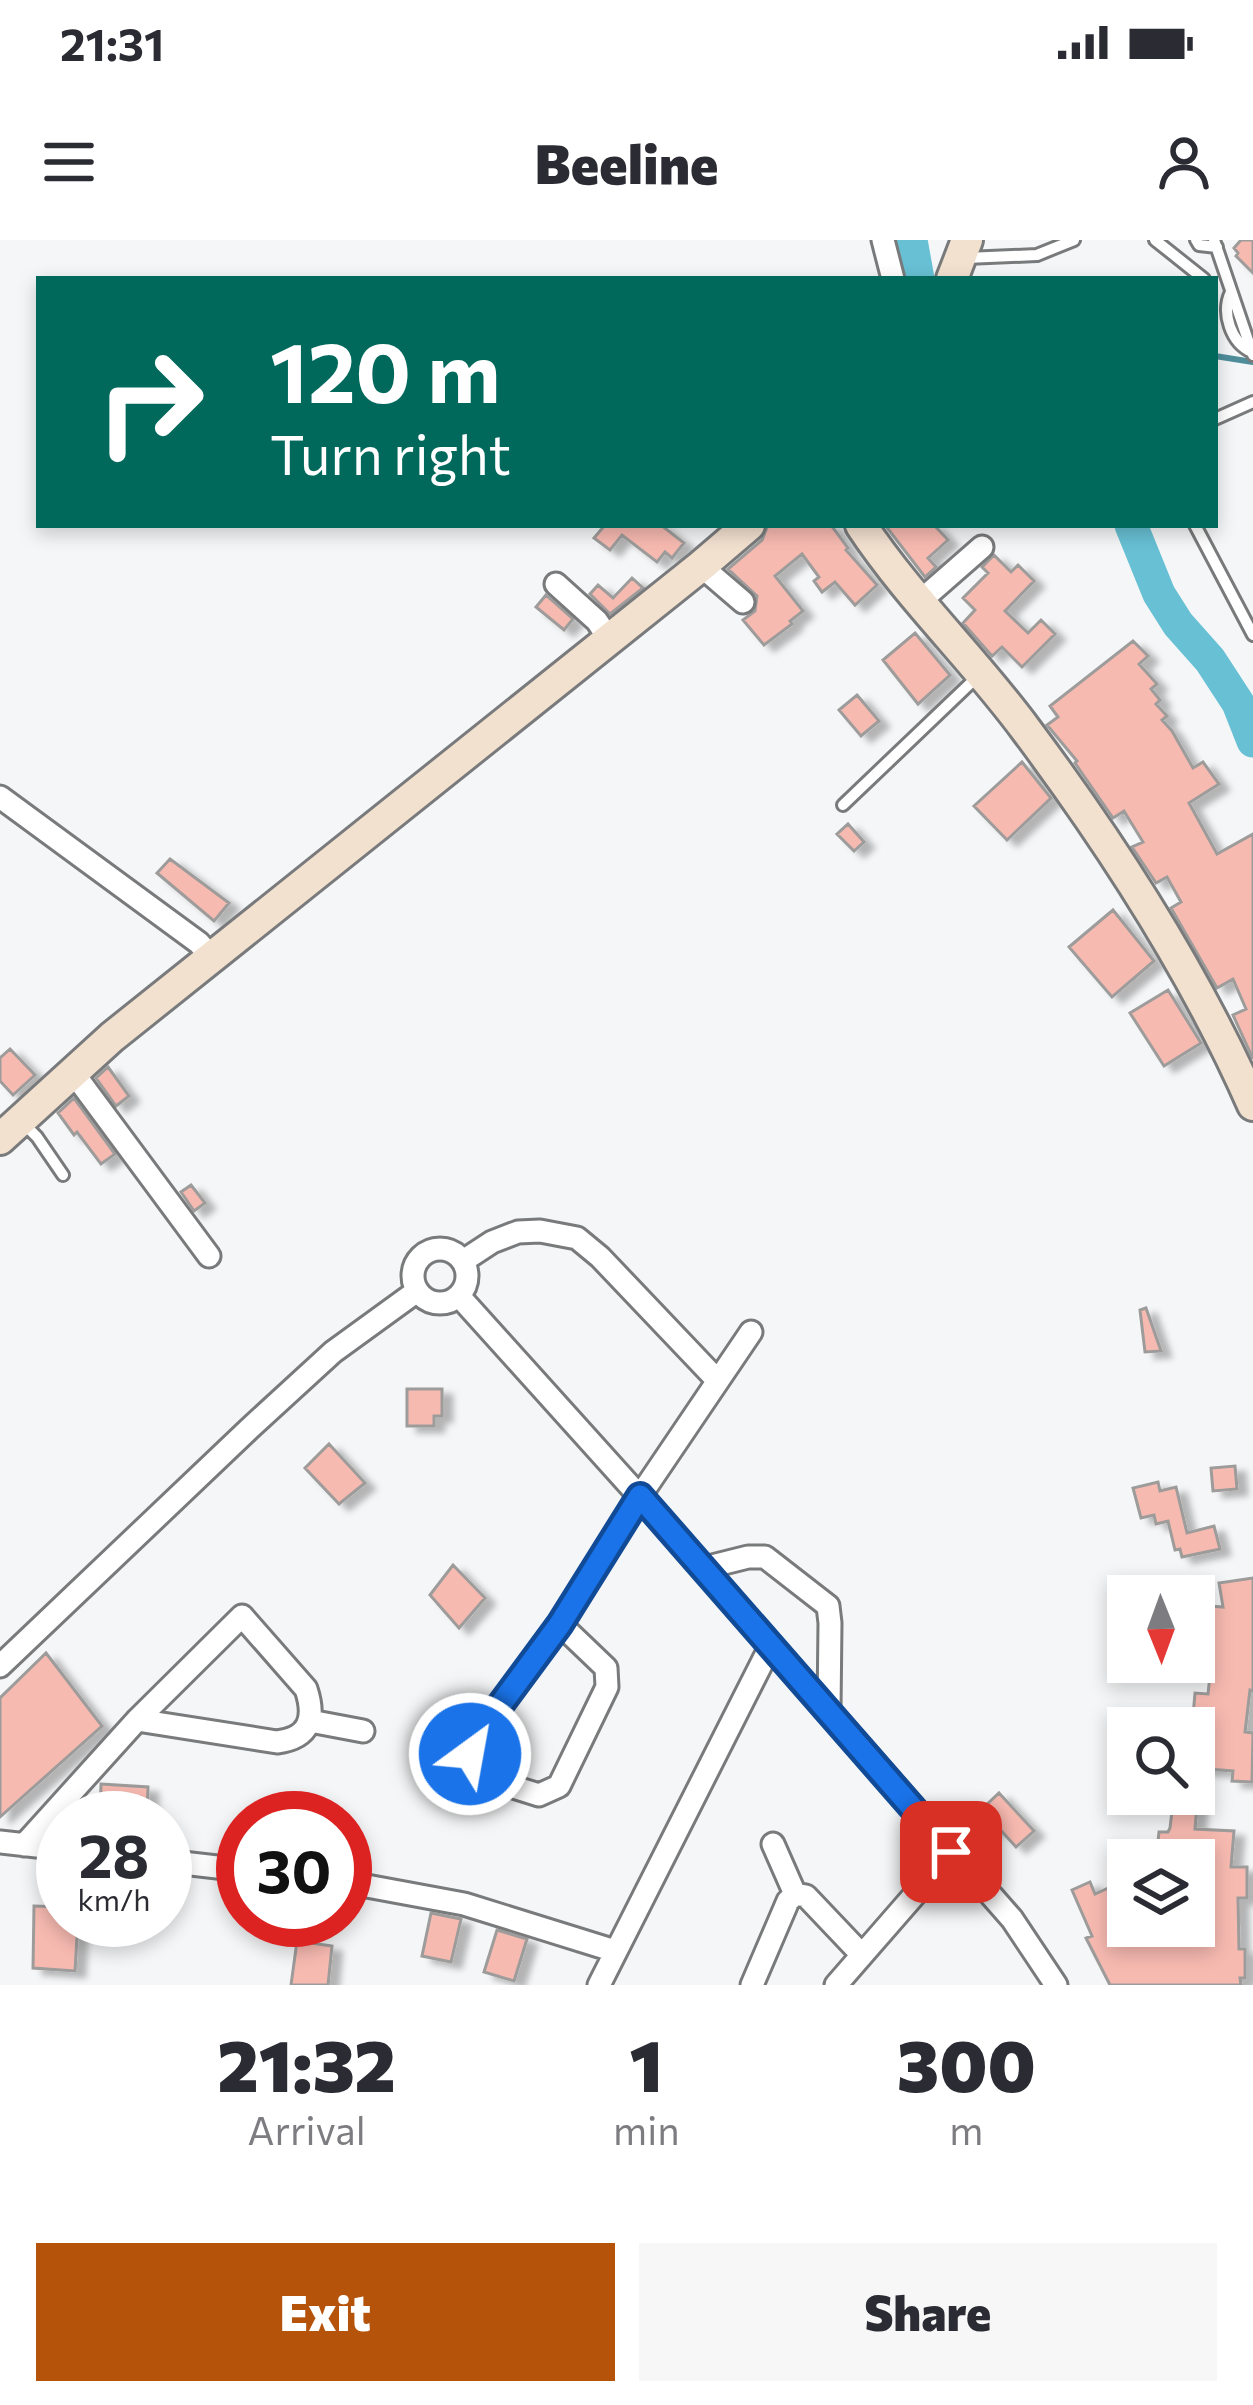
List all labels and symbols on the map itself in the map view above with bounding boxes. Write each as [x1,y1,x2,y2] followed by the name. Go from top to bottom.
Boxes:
[1107,1575,1215,1683] north arrow
[407,1691,533,1817] position arrow
[216,1791,372,1947] speed limit sign: 30
[900,1801,1002,1903] pin

